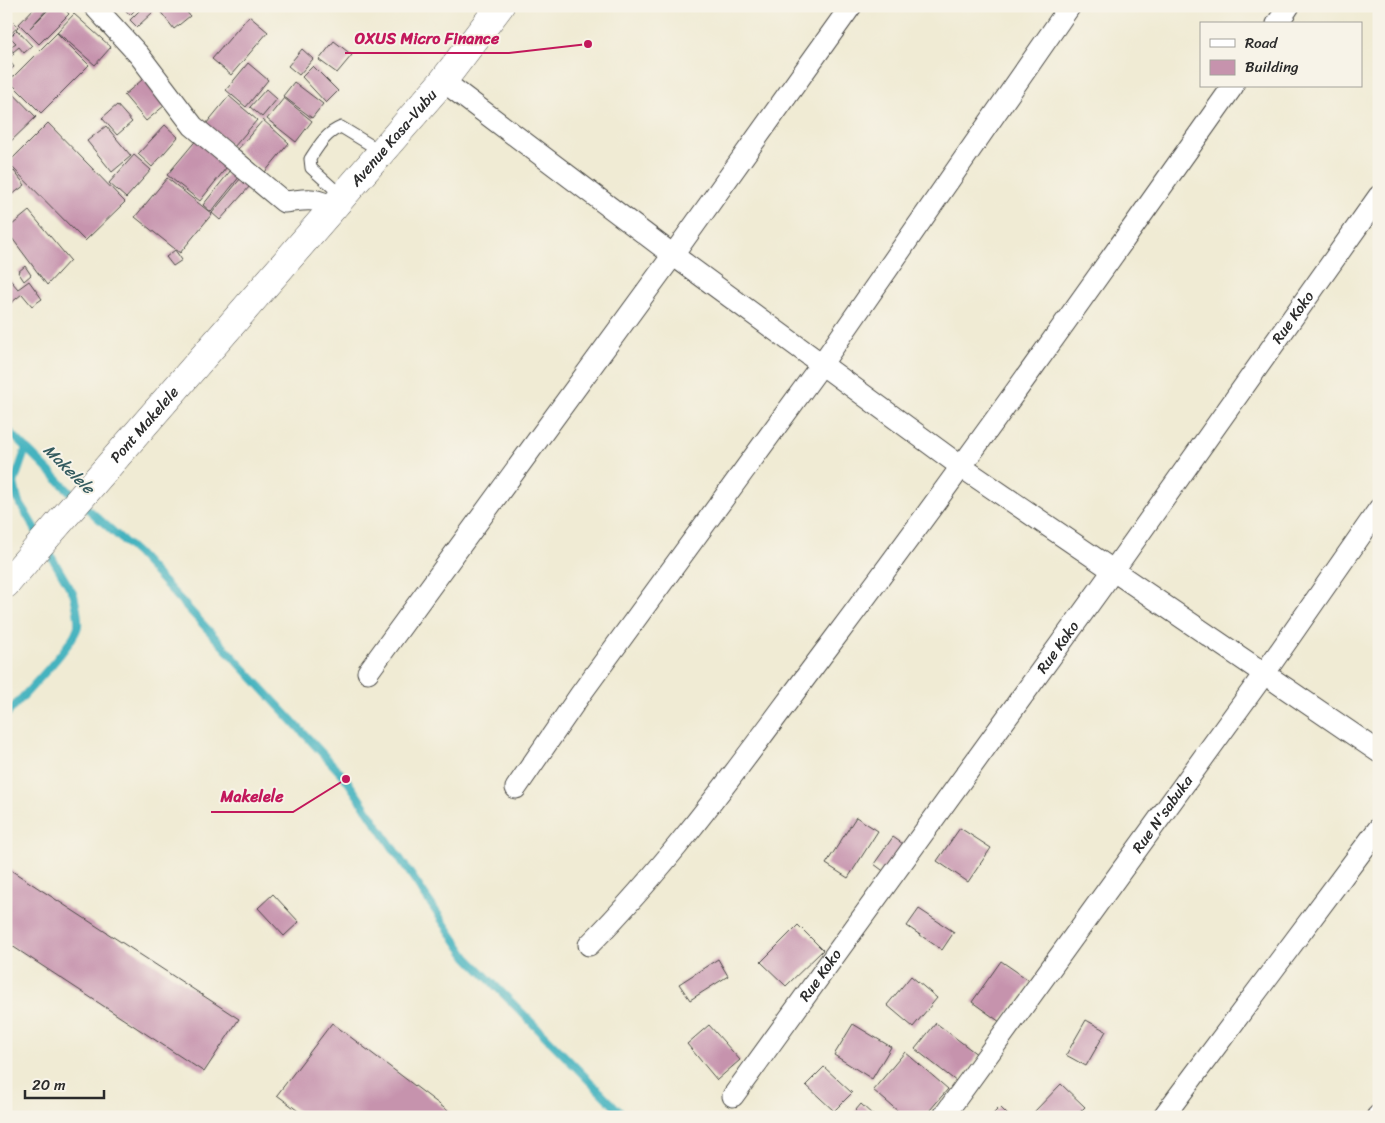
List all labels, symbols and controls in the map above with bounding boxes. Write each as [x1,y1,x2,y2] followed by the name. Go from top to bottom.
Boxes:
[345,22,509,53] callout: OXUS Micro Finance
[1200,22,1362,88] legend
[354,24,500,53] text: OXUS Micro Finance
[1245,30,1278,56] text: Road
[1245,54,1299,80] text: Building
[343,83,444,193] street label: Avenue Kasa-Vubu
[1265,285,1321,349] street label: Rue Koko
[103,380,185,469] street label: Pont Makelele
[36,437,103,502] water label: Makelele
[1030,615,1086,679] street label: Rue Koko
[1125,769,1200,859] street label: Rue N'sabuka
[211,781,293,812] callout: Makelele
[220,782,284,811] text: Makelele
[792,943,849,1007] street label: Rue Koko
[25,1068,104,1100] scale bar
[32,1072,66,1098] text: 20 m

